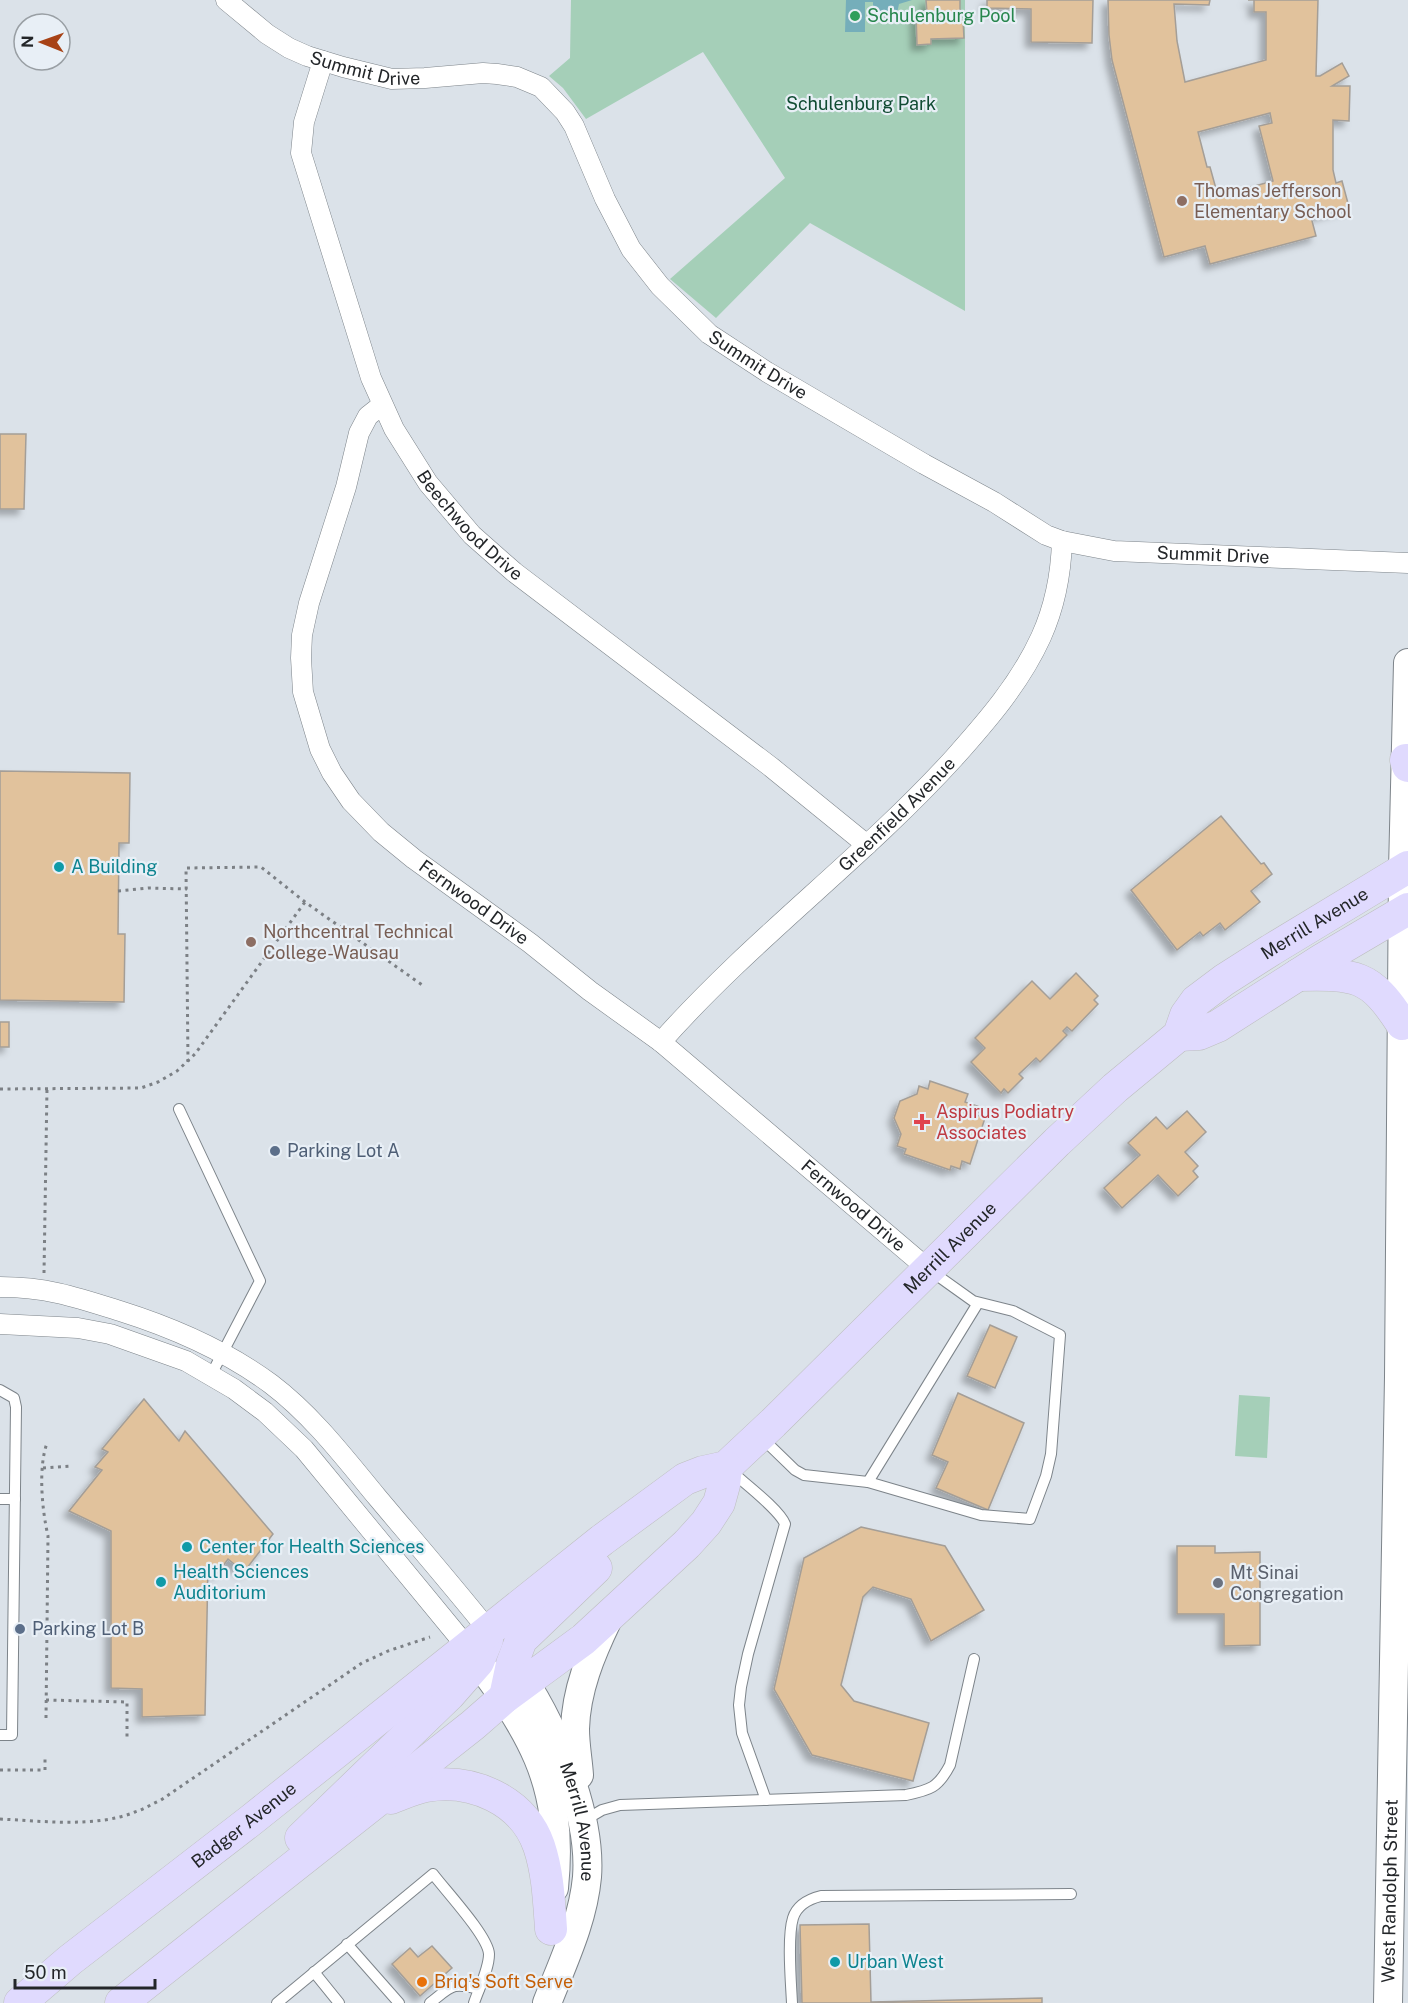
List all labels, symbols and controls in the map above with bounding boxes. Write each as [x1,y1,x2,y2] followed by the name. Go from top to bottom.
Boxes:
[867,5,1016,26] place label: Schulenburg Pool
[848,9,862,23] marker: Schulenburg Pool
[12,12,72,72] north arrow
[18,35,37,48] text: N
[308,47,421,89] street label: Summit Drive
[786,93,936,114] park label: Schulenburg Park
[1194,180,1352,222] place label: Thomas Jefferson Elementary School
[1175,194,1189,208] marker: Thomas Jefferson Elementary School
[705,326,811,403] street label: Summit Drive
[413,466,527,585] street label: Beechwood Drive
[1156,542,1270,567] street label: Summit Drive
[834,753,959,875] street label: Greenfield Avenue
[415,855,533,949] street label: Fernwood Drive
[71,856,157,877] place label: A Building
[52,860,66,874] marker: A Building
[1257,883,1372,964] street label: Merrill Avenue
[263,921,454,963] place label: Northcentral Technical College-Wausau
[244,935,258,949] marker: Northcentral Technical College-Wausau
[936,1101,1074,1143] place label: Aspirus Podiatry Associates
[913,1113,931,1131] marker: Aspirus Podiatry Associates
[287,1140,400,1161] place label: Parking Lot A
[268,1144,282,1158] marker: Parking Lot A
[797,1155,910,1255] street label: Fernwood Drive
[899,1197,1000,1298] street label: Merrill Avenue
[199,1536,424,1557] place label: Center for Health Sciences
[180,1540,194,1554] marker: Center for Health Sciences
[173,1561,309,1603] place label: Health Sciences Auditorium
[1230,1562,1344,1604] place label: Mt Sinai Congregation
[154,1575,168,1589] marker: Health Sciences Auditorium
[1211,1576,1225,1590] marker: Mt Sinai Congregation
[32,1618,144,1639] place label: Parking Lot B
[13,1622,27,1636] marker: Parking Lot B
[556,1759,598,1882] street label: Merrill Avenue
[187,1777,300,1872] street label: Badger Avenue
[1377,1799,1402,1983] street label: West Randolph Street
[847,1951,944,1972] place label: Urban West
[15,1952,154,1990] scale bar
[828,1955,842,1969] marker: Urban West
[24,1962,67,1983] text: 50 m
[434,1971,573,1992] place label: Briq's Soft Serve
[415,1975,429,1989] marker: Briq's Soft Serve

